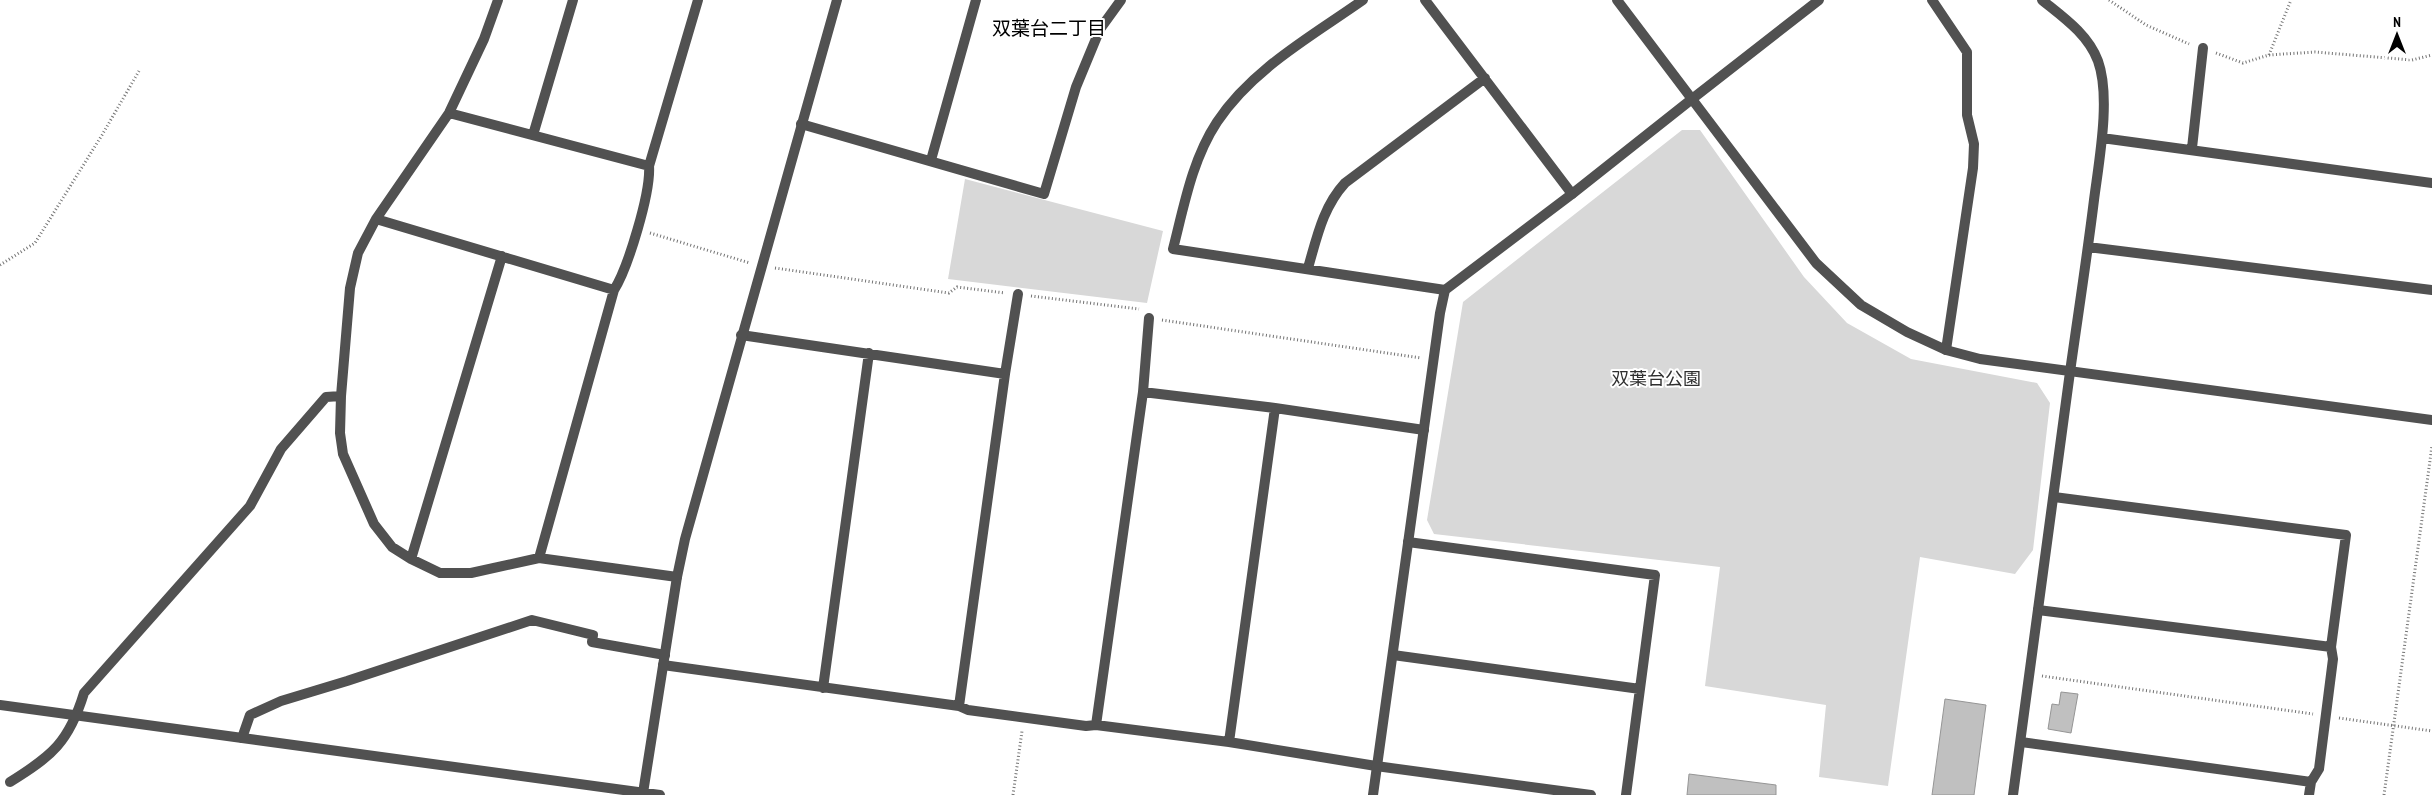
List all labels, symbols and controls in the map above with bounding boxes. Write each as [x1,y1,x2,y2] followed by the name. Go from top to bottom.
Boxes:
[2372,10,2422,60] north arrow
[2393,13,2401,31] text: N
[992,16,1106,40] district label: 双葉台二丁目
[1611,367,1701,390] park label: 双葉台公園

